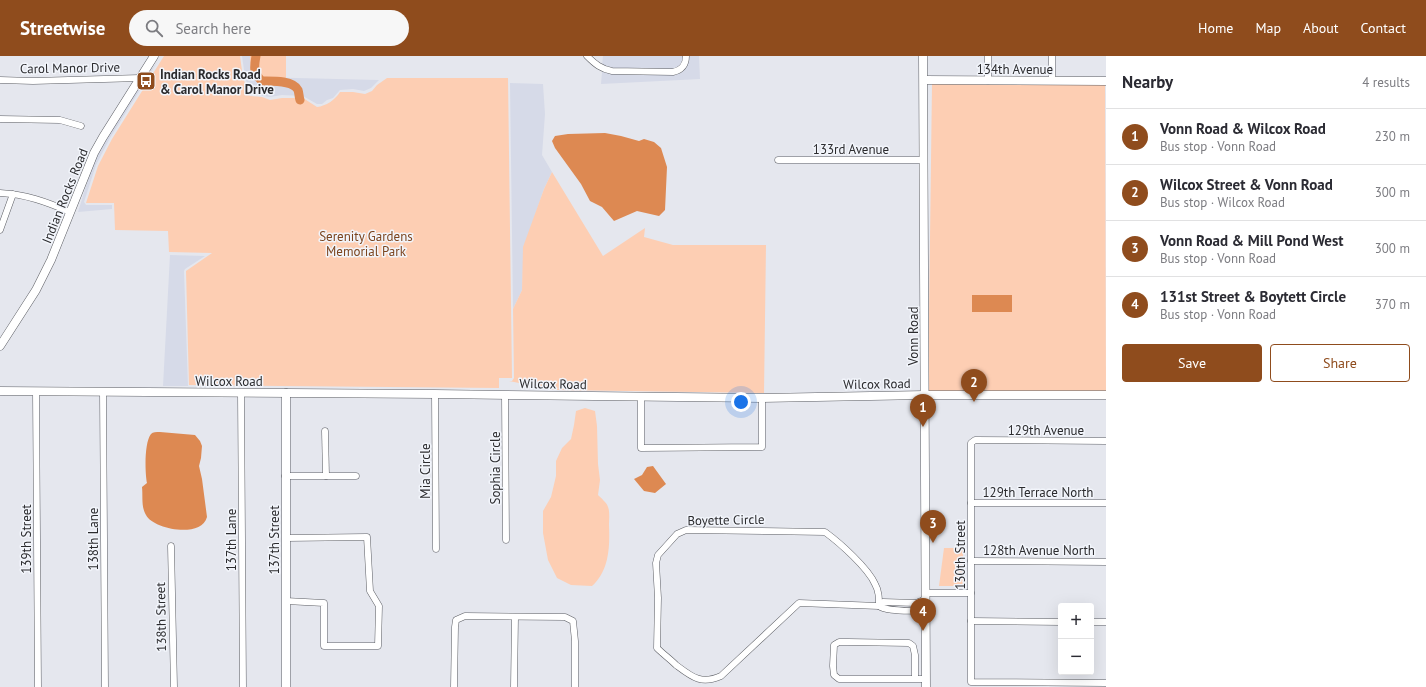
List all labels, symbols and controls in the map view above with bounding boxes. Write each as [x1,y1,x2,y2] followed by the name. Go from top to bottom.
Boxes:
[129,10,409,46] search box
[20,16,105,40] text: Streetwise
[143,17,165,39] icon: search
[175,19,251,38] text: Search here
[1198,19,1233,37] text: Home
[1255,19,1281,37] text: Map
[1303,19,1339,37] text: About
[1361,19,1406,37] text: Contact
[20,59,120,77] street label: Carol Manor Drive
[977,61,1053,78] street label: 134th Avenue
[160,66,274,98] place label: Indian Rocks Road & Carol Manor Drive
[135,70,157,92] bus stop icon: Indian Rocks Road & Carol Manor Drive
[1122,71,1173,93] text: Nearby
[1362,74,1410,91] text: 4 results
[1160,119,1326,138] text: Vonn Road & Wilcox Road
[1131,128,1139,145] text: 1
[1375,128,1410,145] text: 230 m
[1160,138,1276,155] text: Bus stop · Vonn Road
[813,141,889,158] street label: 133rd Avenue
[38,146,92,246] street label: Indian Rocks Road
[1160,175,1333,194] text: Wilcox Street & Vonn Road
[1131,184,1139,201] text: 2
[1375,184,1410,201] text: 300 m
[1160,194,1285,211] text: Bus stop · Wilcox Road
[319,228,413,260] park label: Serenity Gardens Memorial Park
[1160,231,1344,250] text: Vonn Road & Mill Pond West
[1131,240,1139,257] text: 3
[1375,240,1410,257] text: 300 m
[1160,250,1276,267] text: Bus stop · Vonn Road
[1160,287,1346,306] text: 131st Street & Boytett Circle
[1131,296,1139,313] text: 4
[1375,296,1410,313] text: 370 m
[1160,306,1276,323] text: Bus stop · Vonn Road
[905,307,922,366] street label: Vonn Road
[1122,344,1262,382] button: Save
[1270,344,1410,382] button: Share
[961,369,987,402] pin: 2
[195,373,263,390] street label: Wilcox Road
[519,375,587,393] street label: Wilcox Road
[843,375,911,393] street label: Wilcox Road
[731,392,751,412] your location
[910,394,936,427] pin: 1
[1008,422,1084,439] street label: 129th Avenue
[487,431,504,505] street label: Sophia Circle
[417,443,434,499] street label: Mia Circle
[983,484,1093,501] street label: 129th Terrace North
[18,504,35,574] street label: 139th Street
[266,505,283,575] street label: 137th Street
[85,508,102,570] street label: 138th Lane
[223,509,240,571] street label: 137th Lane
[920,510,946,543] pin: 3
[687,511,765,529] street label: Boyette Circle
[952,520,969,590] street label: 130th Street
[983,542,1095,559] street label: 128th Avenue North
[152,582,170,652] street label: 138th Street
[910,598,936,631] pin: 4
[1058,603,1094,675] map controls
[1058,603,1094,639] button: +
[1058,639,1094,675] button: −

